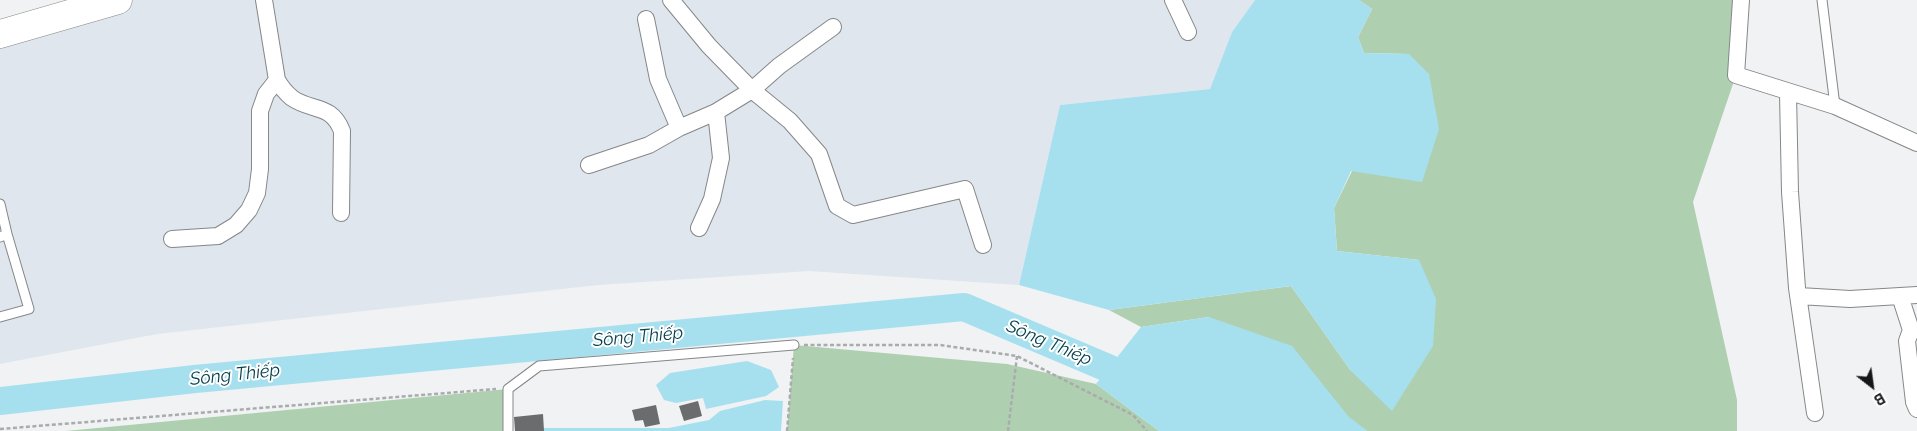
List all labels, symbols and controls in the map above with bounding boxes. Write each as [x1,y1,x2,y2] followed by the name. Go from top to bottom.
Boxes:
[1003,315,1095,371] water label: Sông Thiếp
[592,322,684,352] water label: Sông Thiếp
[189,360,281,390] water label: Sông Thiếp
[1847,361,1897,411] north arrow
[1871,390,1888,408] text: B

